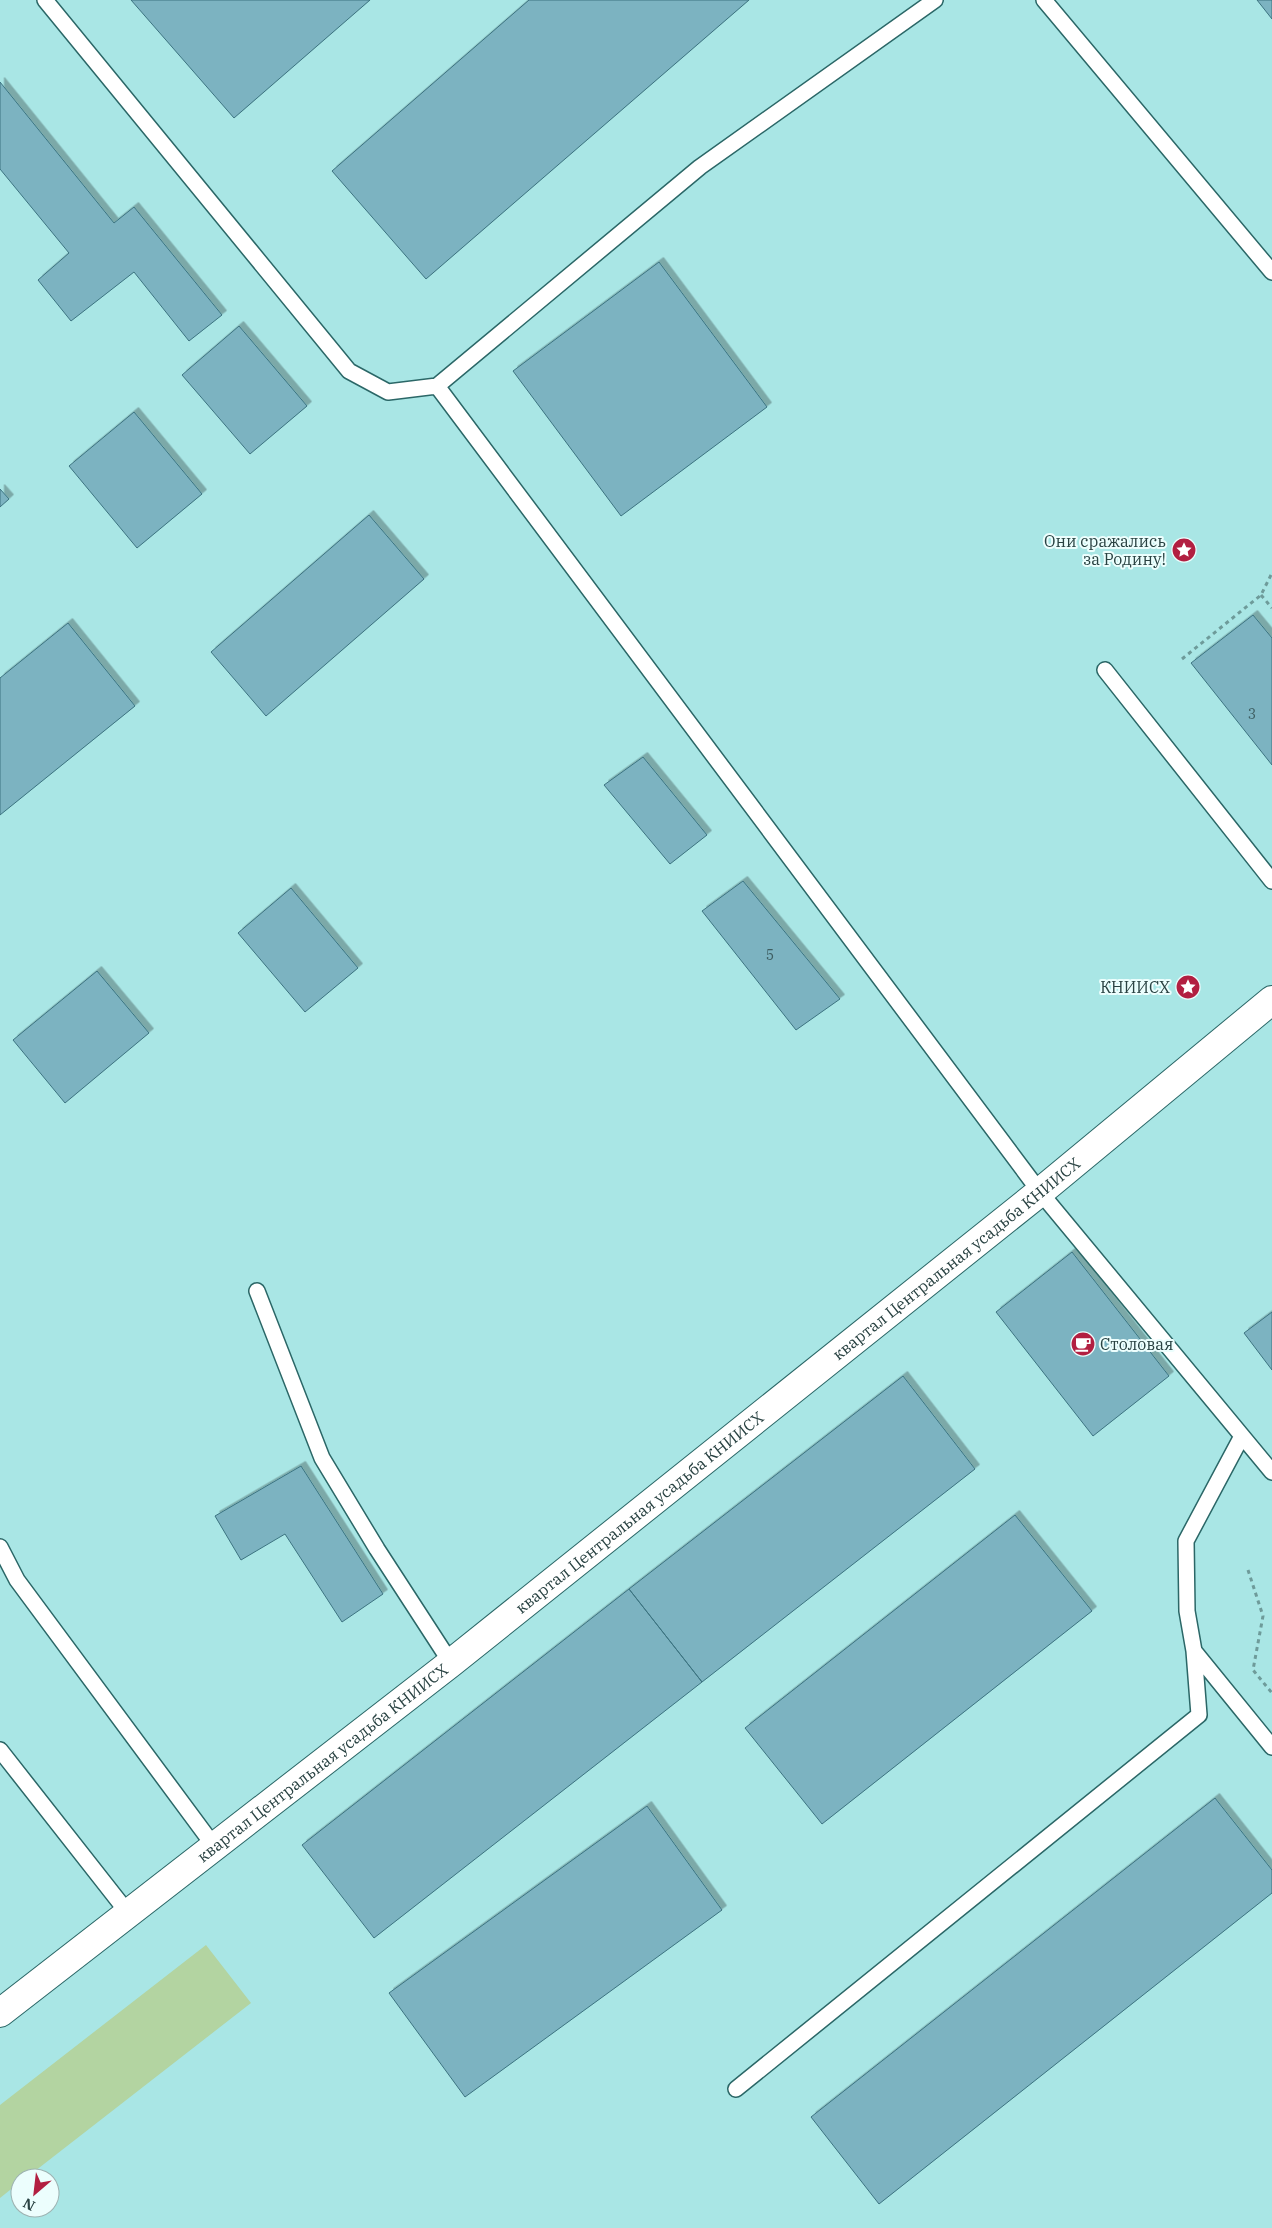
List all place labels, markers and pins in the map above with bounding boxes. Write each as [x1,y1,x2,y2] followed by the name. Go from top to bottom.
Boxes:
[1044,531,1166,569] place label: Они сражались за Родину!
[1171,537,1197,563] place icon: Они сражались за Родину!
[1175,974,1201,1000] place icon: КНИИСХ
[1100,977,1170,997] place label: КНИИСХ
[1070,1331,1096,1357] cafe icon: Столовая
[1100,1334,1173,1354] place label: Столовая

